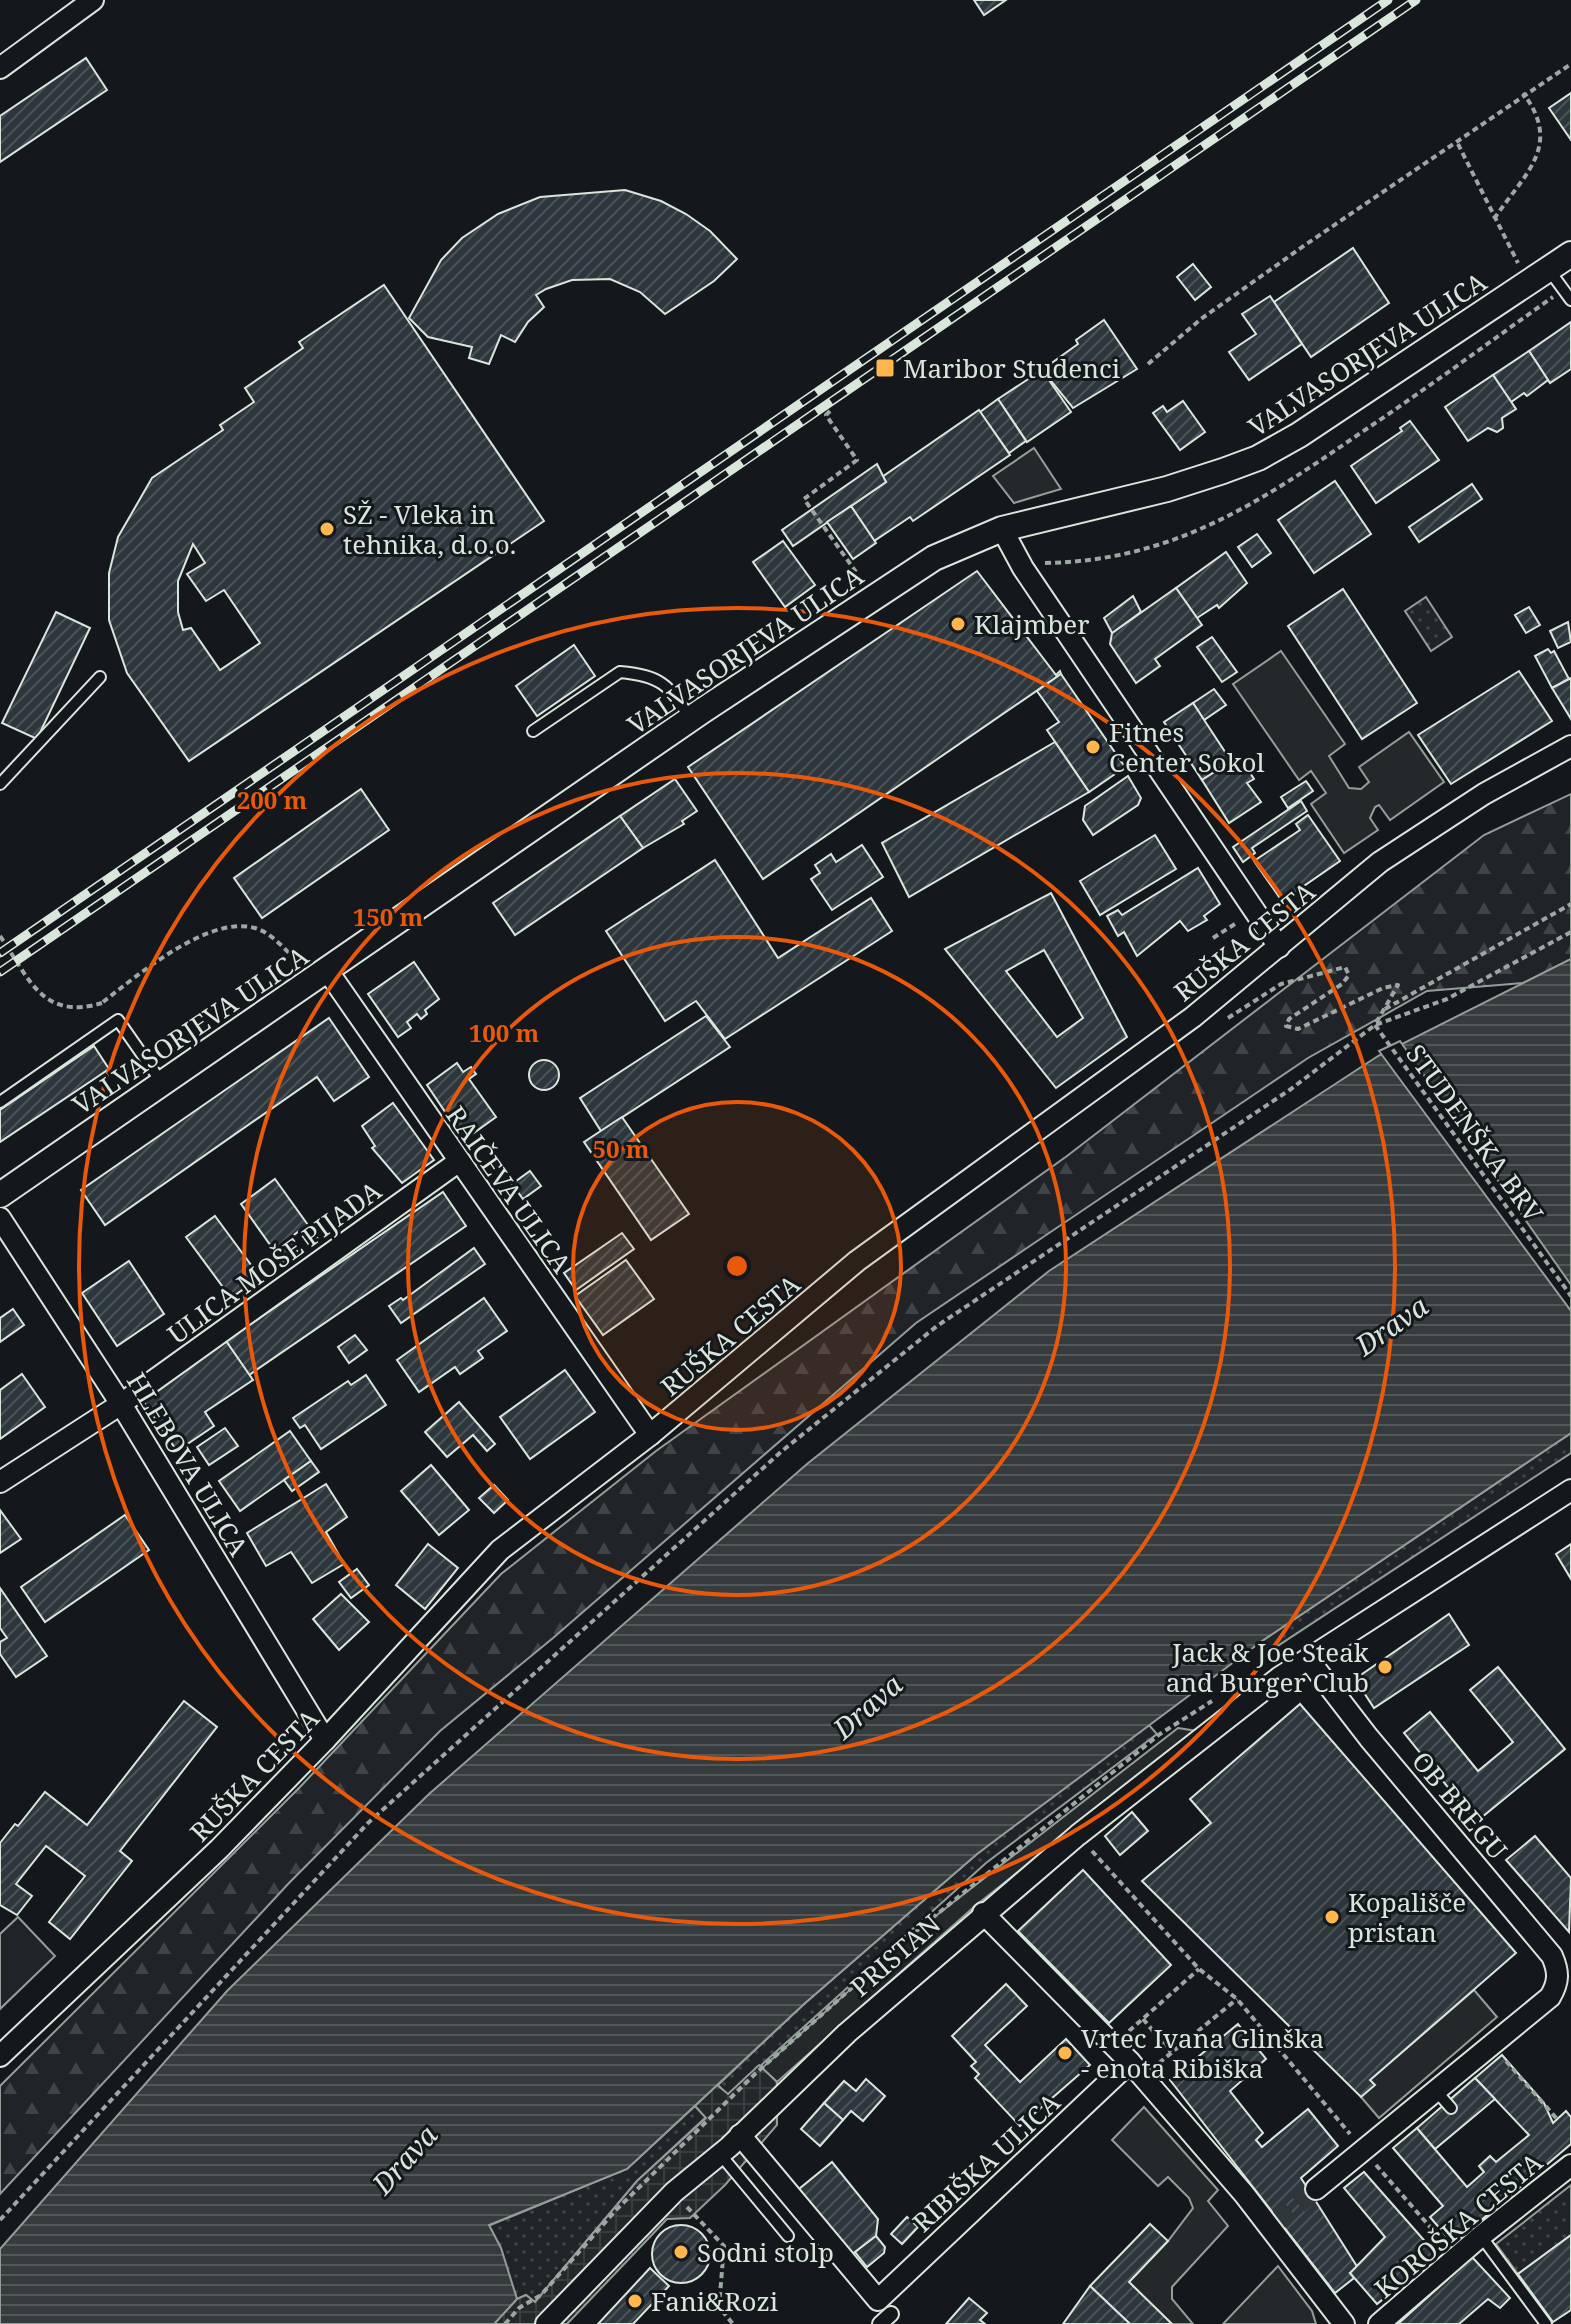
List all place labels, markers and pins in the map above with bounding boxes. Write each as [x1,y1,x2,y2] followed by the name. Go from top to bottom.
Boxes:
[903,350,1120,386] place label: Maribor Studenci
[874,357,896,379] marker: Maribor Studenci
[343,496,516,562] place label: SŽ - Vleka in tehnika, d.o.o.
[318,520,336,538] marker: SŽ - Vleka in tehnika, d.o.o.
[974,606,1089,642] place label: Klajmber
[949,615,967,633] marker: Klajmber
[1109,714,1265,780] place label: Fitnes Center Sokol
[1084,738,1102,756] marker: Fitnes Center Sokol
[723,1252,751,1280] centre of rings
[1166,1634,1370,1700] place label: Jack & Joe Steak and Burger Club
[1376,1658,1394,1676] marker: Jack & Joe Steak and Burger Club
[1348,1884,1466,1950] place label: Kopališče pristan
[1323,1908,1341,1926] marker: Kopališče pristan
[1081,2020,1324,2086] place label: Vrtec Ivana Glinška - enota Ribiška
[1056,2044,1074,2062] marker: Vrtec Ivana Glinška - enota Ribiška
[697,2234,834,2270] place label: Sodni stolp
[672,2243,690,2261] marker: Sodni stolp
[651,2283,778,2319] place label: Fani&Rozi
[626,2292,644,2310] marker: Fani&Rozi

